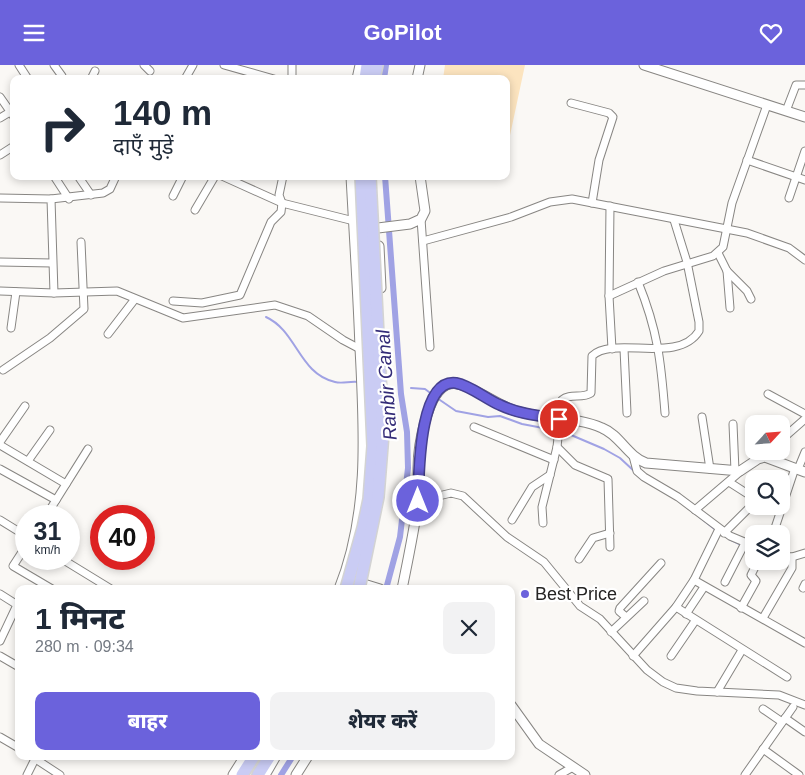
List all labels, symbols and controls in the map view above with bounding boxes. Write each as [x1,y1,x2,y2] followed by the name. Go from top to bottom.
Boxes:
[20,19,48,47] icon: menu
[757,19,785,47] icon: heart
[363,20,442,45] text: GoPilot
[113,93,212,132] text: 140 m
[30,95,95,160] icon: right
[113,134,174,159] text: दाएँ मुड़ें
[372,328,401,441] water label: Ranbir Canal
[538,398,580,440] pin
[545,405,573,433] icon: arrive
[745,415,790,460] north arrow
[745,415,790,570] map controls
[745,470,790,515] button: search
[391,474,443,526] position arrow
[90,505,155,570] speed limit sign: 40
[34,517,61,545] text: 31
[745,525,790,570] button: layers
[34,543,61,557] text: km/h
[535,584,617,604] place label: Best Price
[519,588,531,600] marker: Best Price
[35,602,125,635] text: 1 मिनट
[443,602,495,654] button: close
[35,638,134,655] text: 280 m · 09:34
[35,692,260,750] button: बाहर
[270,692,495,750] button: शेयर करें

